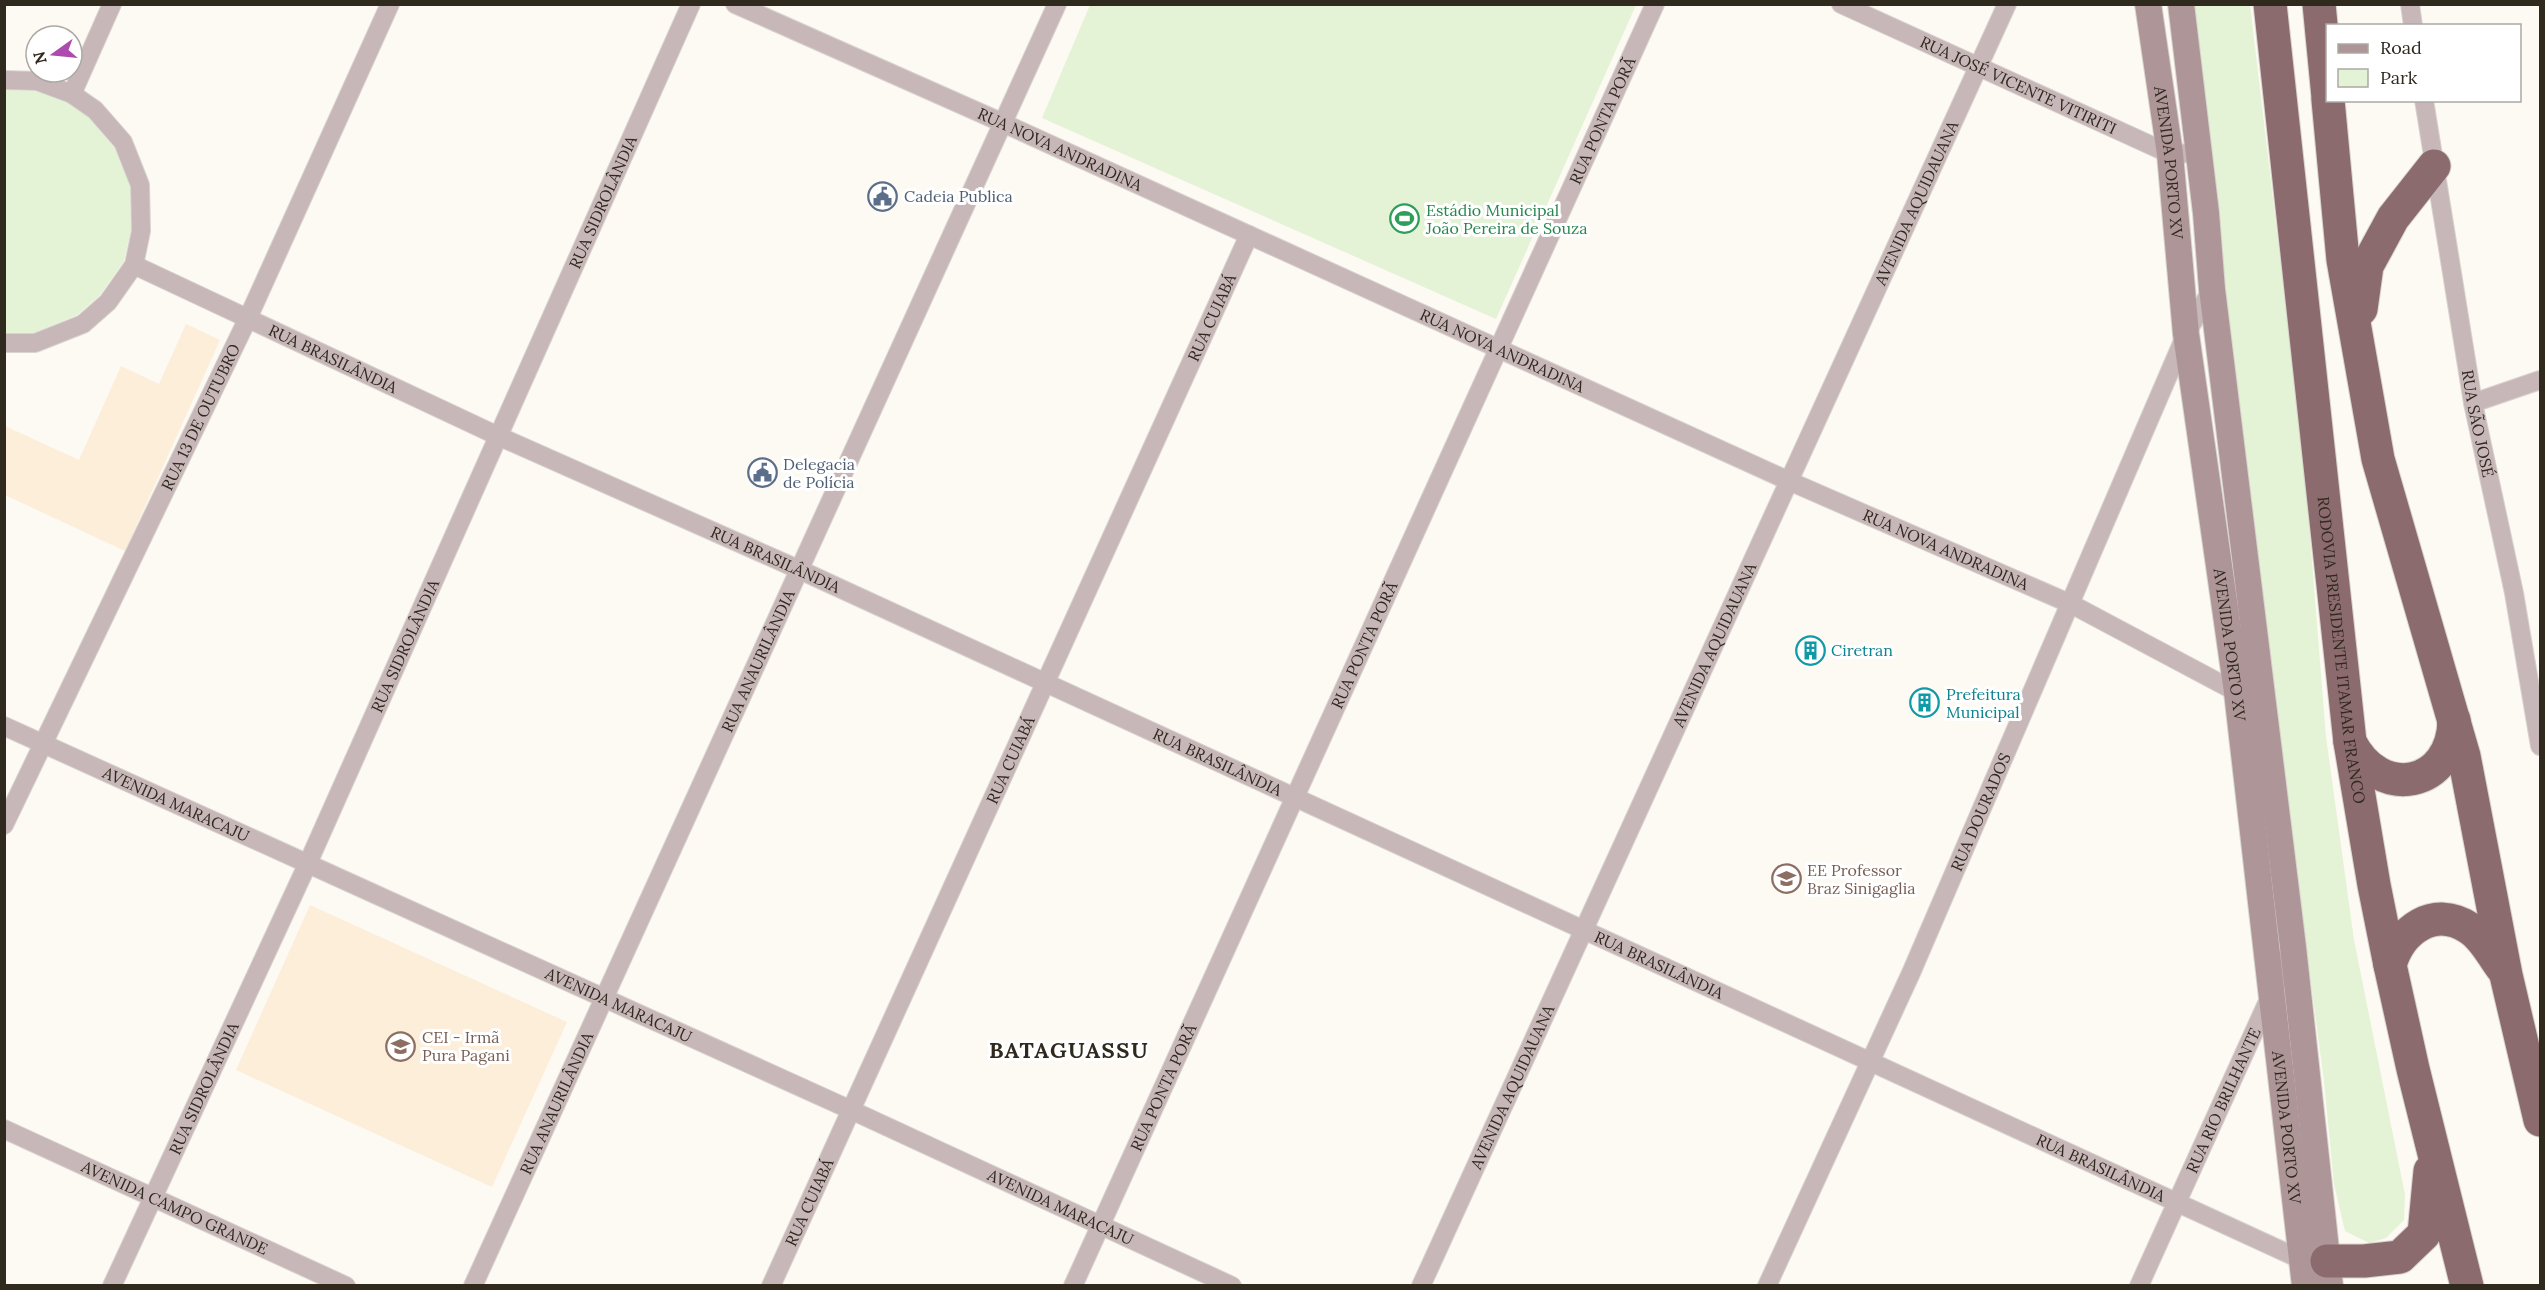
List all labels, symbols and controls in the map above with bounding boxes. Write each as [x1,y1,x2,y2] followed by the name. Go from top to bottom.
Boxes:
[24,24,84,84] north arrow
[2326,24,2521,102] legend
[1917,31,2120,138] street label: RUA JOSÉ VICENTE VITIRITI
[2380,36,2422,59] text: Road
[28,49,51,66] text: N
[1565,53,1640,187] street label: RUA PONTA PORÃ
[2380,66,2418,89] text: Park
[2150,84,2188,240] street label: AVENIDA PORTO XV
[975,103,1146,196] street label: RUA NOVA ANDRADINA
[1869,117,1963,289] street label: AVENIDA AQUIDAUANA
[564,131,642,272] street label: RUA SIDROLÂNDIA
[867,180,899,212] public building icon: Cadeia Publica
[904,186,1013,206] place label: Cadeia Publica
[1425,200,1587,238] place label: Estádio Municipal João Pereira de Souza
[1389,203,1421,235] sports icon: Estádio Municipal João Pereira de Souza
[1183,270,1240,364] street label: RUA CUIABÁ
[1417,304,1589,397] street label: RUA NOVA ANDRADINA
[266,320,402,398] street label: RUA BRASILÂNDIA
[157,340,244,493] street label: RUA 13 DE OUTUBRO
[2458,368,2499,479] street label: RUA SÃO JOSÉ
[783,454,855,492] place label: Delegacia de Polícia
[746,457,778,489] public building icon: Delegacia de Polícia
[2313,495,2370,805] street label: RODOVIA PRESIDENTE ITAMAR FRANCO
[1860,504,2033,595] street label: RUA NOVA ANDRADINA
[708,522,845,598] street label: RUA BRASILÂNDIA
[1667,559,1761,731] street label: AVENIDA AQUIDAUANA
[2209,566,2250,722] street label: AVENIDA PORTO XV
[366,575,444,715] street label: RUA SIDROLÂNDIA
[1326,577,1402,712] street label: RUA PONTA PORÃ
[717,586,799,735] street label: RUA ANAURILÂNDIA
[1794,634,1826,666] building icon: Ciretran
[1831,640,1893,660] place label: Ciretran
[1946,684,2021,722] place label: Prefeitura Municipal
[1909,687,1941,719] building icon: Prefeitura Municipal
[982,712,1039,807] street label: RUA CUIABÁ
[1150,723,1286,800] street label: RUA BRASILÂNDIA
[1946,750,2015,874] street label: RUA DOURADOS
[99,762,253,846] street label: AVENIDA MARACAJU
[1807,860,1915,898] place label: EE Professor Braz Sinigaglia
[1770,863,1802,895] school or university icon: EE Professor Braz Sinigaglia
[1591,926,1728,1003] street label: RUA BRASILÂNDIA
[541,962,695,1047] street label: AVENIDA MARACAJU
[1465,1001,1559,1173] street label: AVENIDA AQUIDAUANA
[164,1018,243,1158] street label: RUA SIDROLÂNDIA
[1126,1020,1201,1154] street label: RUA PONTA PORÃ
[2182,1024,2265,1176] street label: RUA RIO BRILHANTE
[422,1027,510,1065] place label: CEI - Irmã Pura Pagani
[515,1028,598,1177] street label: RUA ANAURILÂNDIA
[385,1030,417,1062] school or university icon: CEI - Irmã Pura Pagani
[989,1036,1149,1064] district label: BATAGUASSU
[2268,1049,2306,1205] street label: AVENIDA PORTO XV
[2033,1129,2169,1206] street label: RUA BRASILÂNDIA
[781,1154,838,1249] street label: RUA CUIABÁ
[78,1156,271,1259] street label: AVENIDA CAMPO GRANDE
[984,1164,1137,1249] street label: AVENIDA MARACAJU

